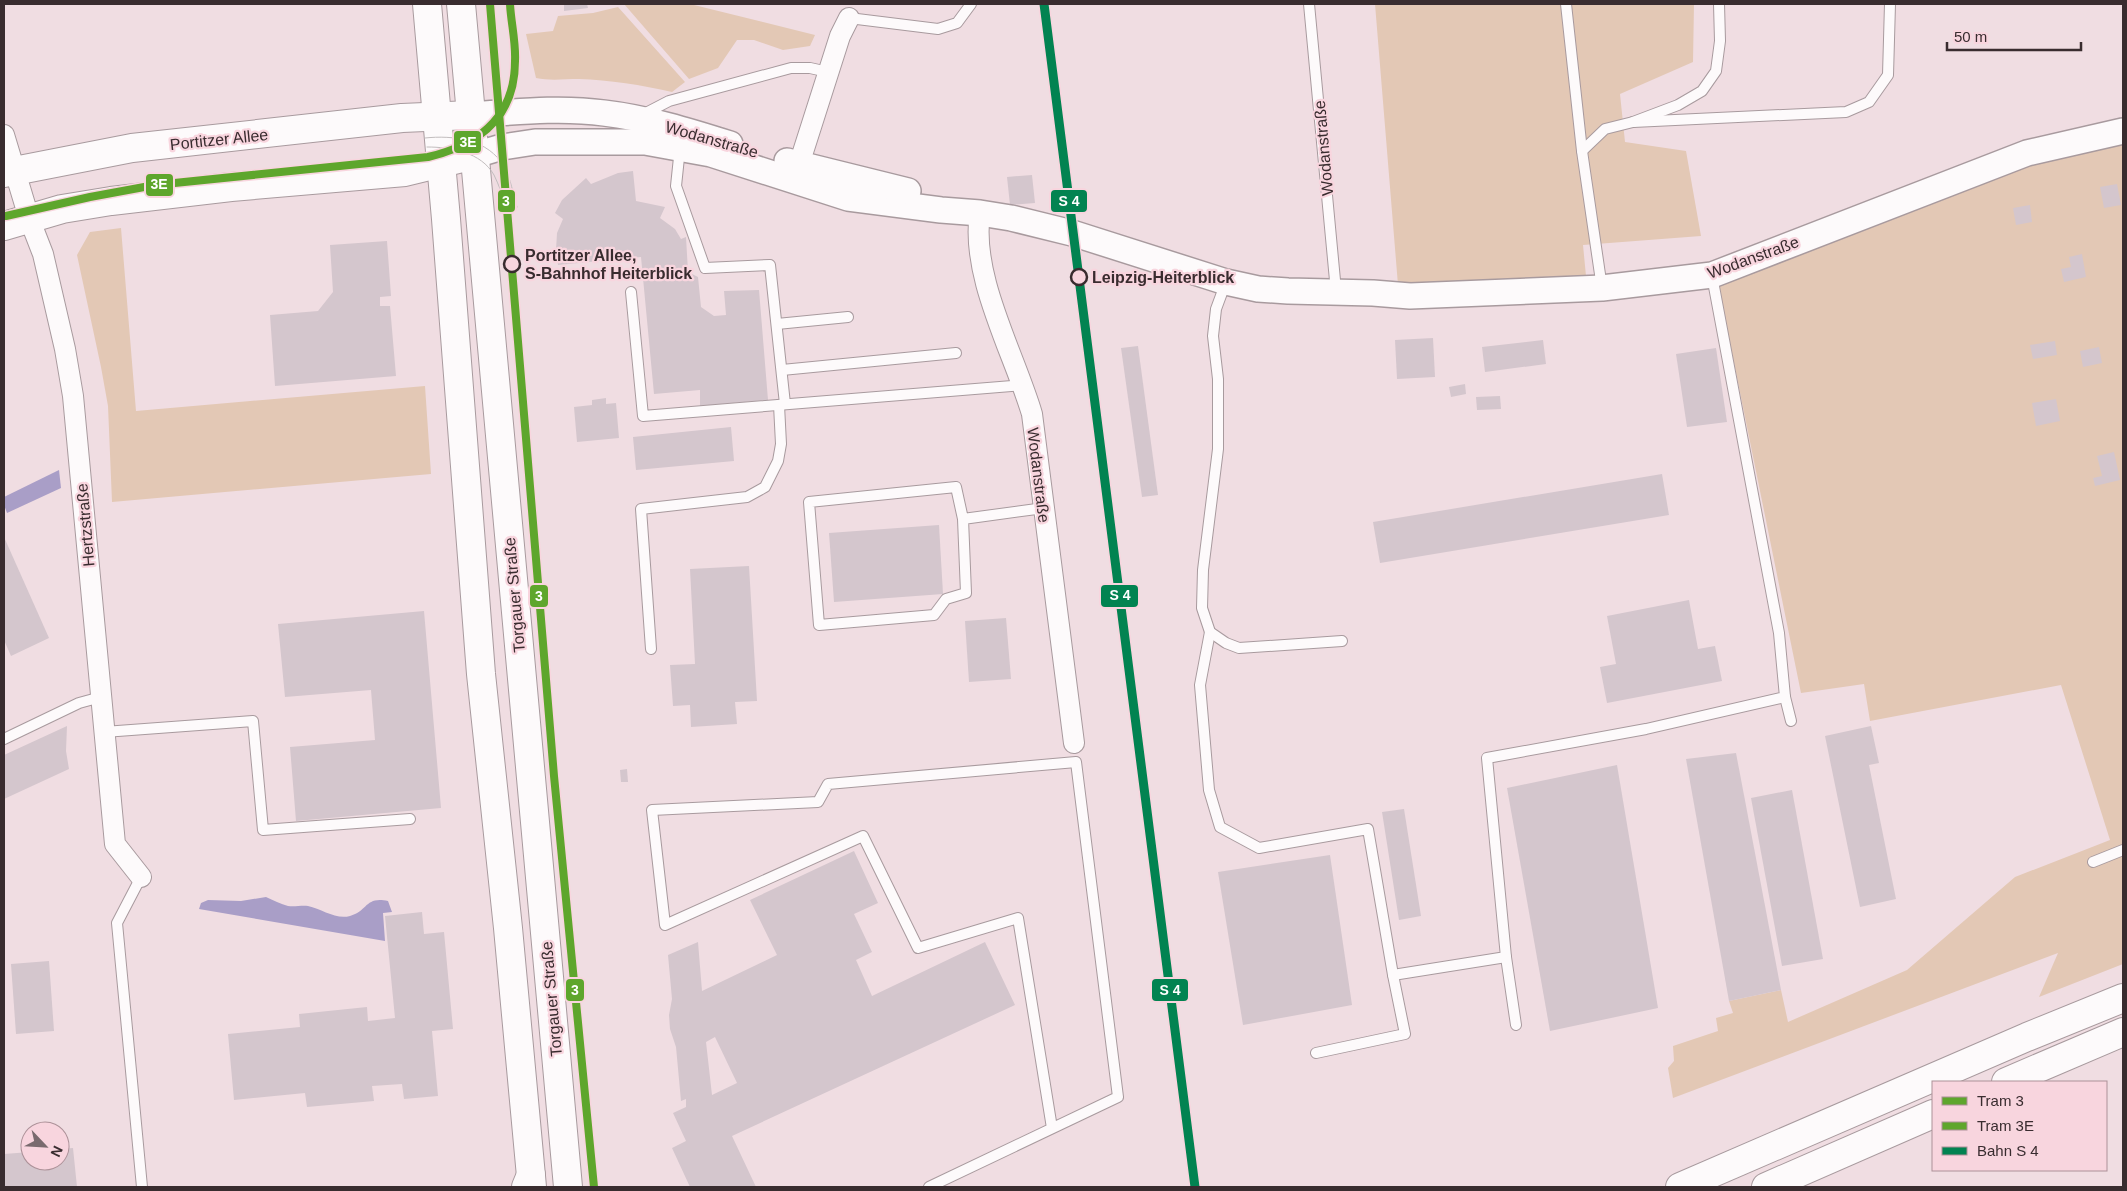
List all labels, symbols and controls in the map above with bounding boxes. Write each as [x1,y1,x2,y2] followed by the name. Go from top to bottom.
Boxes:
[1947,20,2081,52] scale bar
[1954,28,1987,45] text: 50 m
[1311,99,1336,196] street label: Wodanstraße
[663,118,760,161] street label: Wodanstraße
[169,126,269,153] street label: Portitzer Allee
[453,130,482,154] line badge: 3E
[459,134,477,150] text: 3E
[145,173,174,197] line badge: 3E
[150,176,168,192] text: 3E
[497,189,516,213] line badge: 3
[1050,189,1088,213] line badge: S 4
[502,193,510,209] text: 3
[1058,193,1080,209] text: S 4
[1705,233,1801,282] street label: Wodanstraße
[525,247,692,282] place label: Portitzer Allee, S-Bahnhof Heiterblick
[503,255,521,273] marker: Portitzer Allee, S-Bahnhof Heiterblick
[1070,268,1088,286] marker: Leipzig-Heiterblick
[1092,269,1234,286] place label: Leipzig-Heiterblick
[1024,427,1053,524] street label: Wodanstraße
[73,482,98,567] street label: Hertzstraße
[501,537,528,653] street label: Torgauer Straße
[529,584,549,608] line badge: 3
[1100,584,1139,608] line badge: S 4
[1109,587,1131,603] text: S 4
[535,588,543,604] text: 3
[538,941,565,1057] street label: Torgauer Straße
[565,978,585,1002] line badge: 3
[1151,978,1189,1002] line badge: S 4
[571,982,579,998] text: 3
[1159,982,1181,998] text: S 4
[1932,1081,2107,1171] legend
[1977,1092,2024,1109] text: Tram 3
[1977,1117,2034,1134] text: Tram 3E
[20,1121,70,1171] north arrow
[1977,1142,2039,1159] text: Bahn S 4
[47,1144,66,1159] text: N

